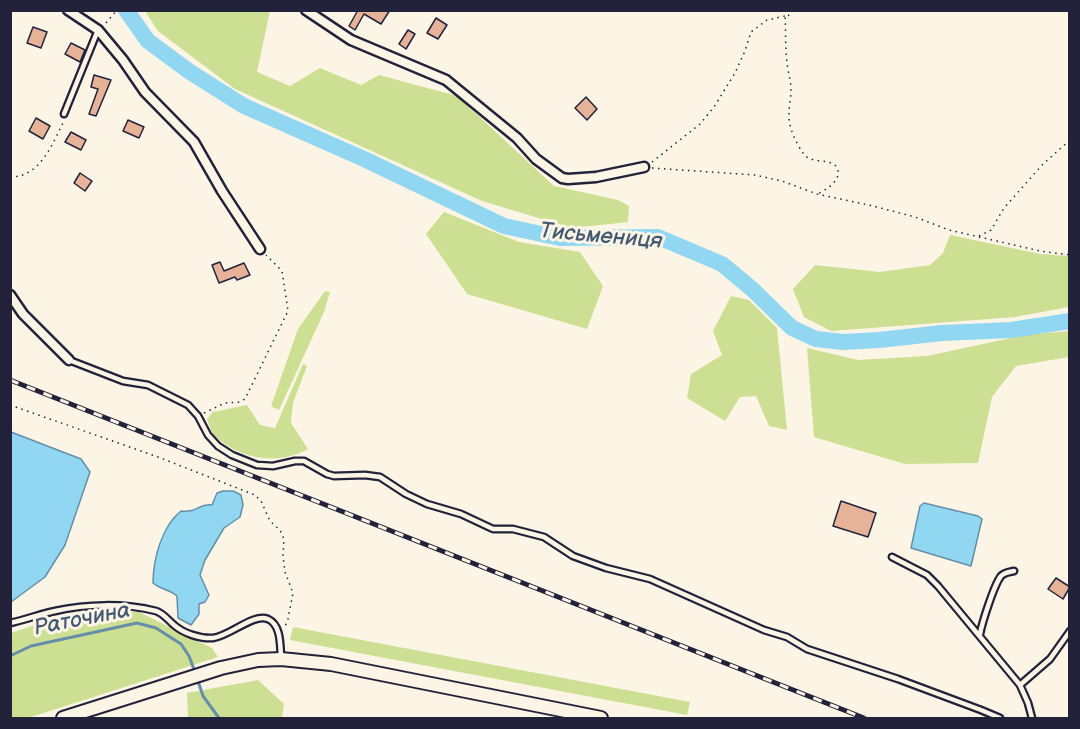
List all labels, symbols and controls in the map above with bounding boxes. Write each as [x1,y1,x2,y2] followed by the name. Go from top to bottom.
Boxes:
[538,218,664,256] water label: Тисьмениця
[31,598,133,642] water label: Раточина

